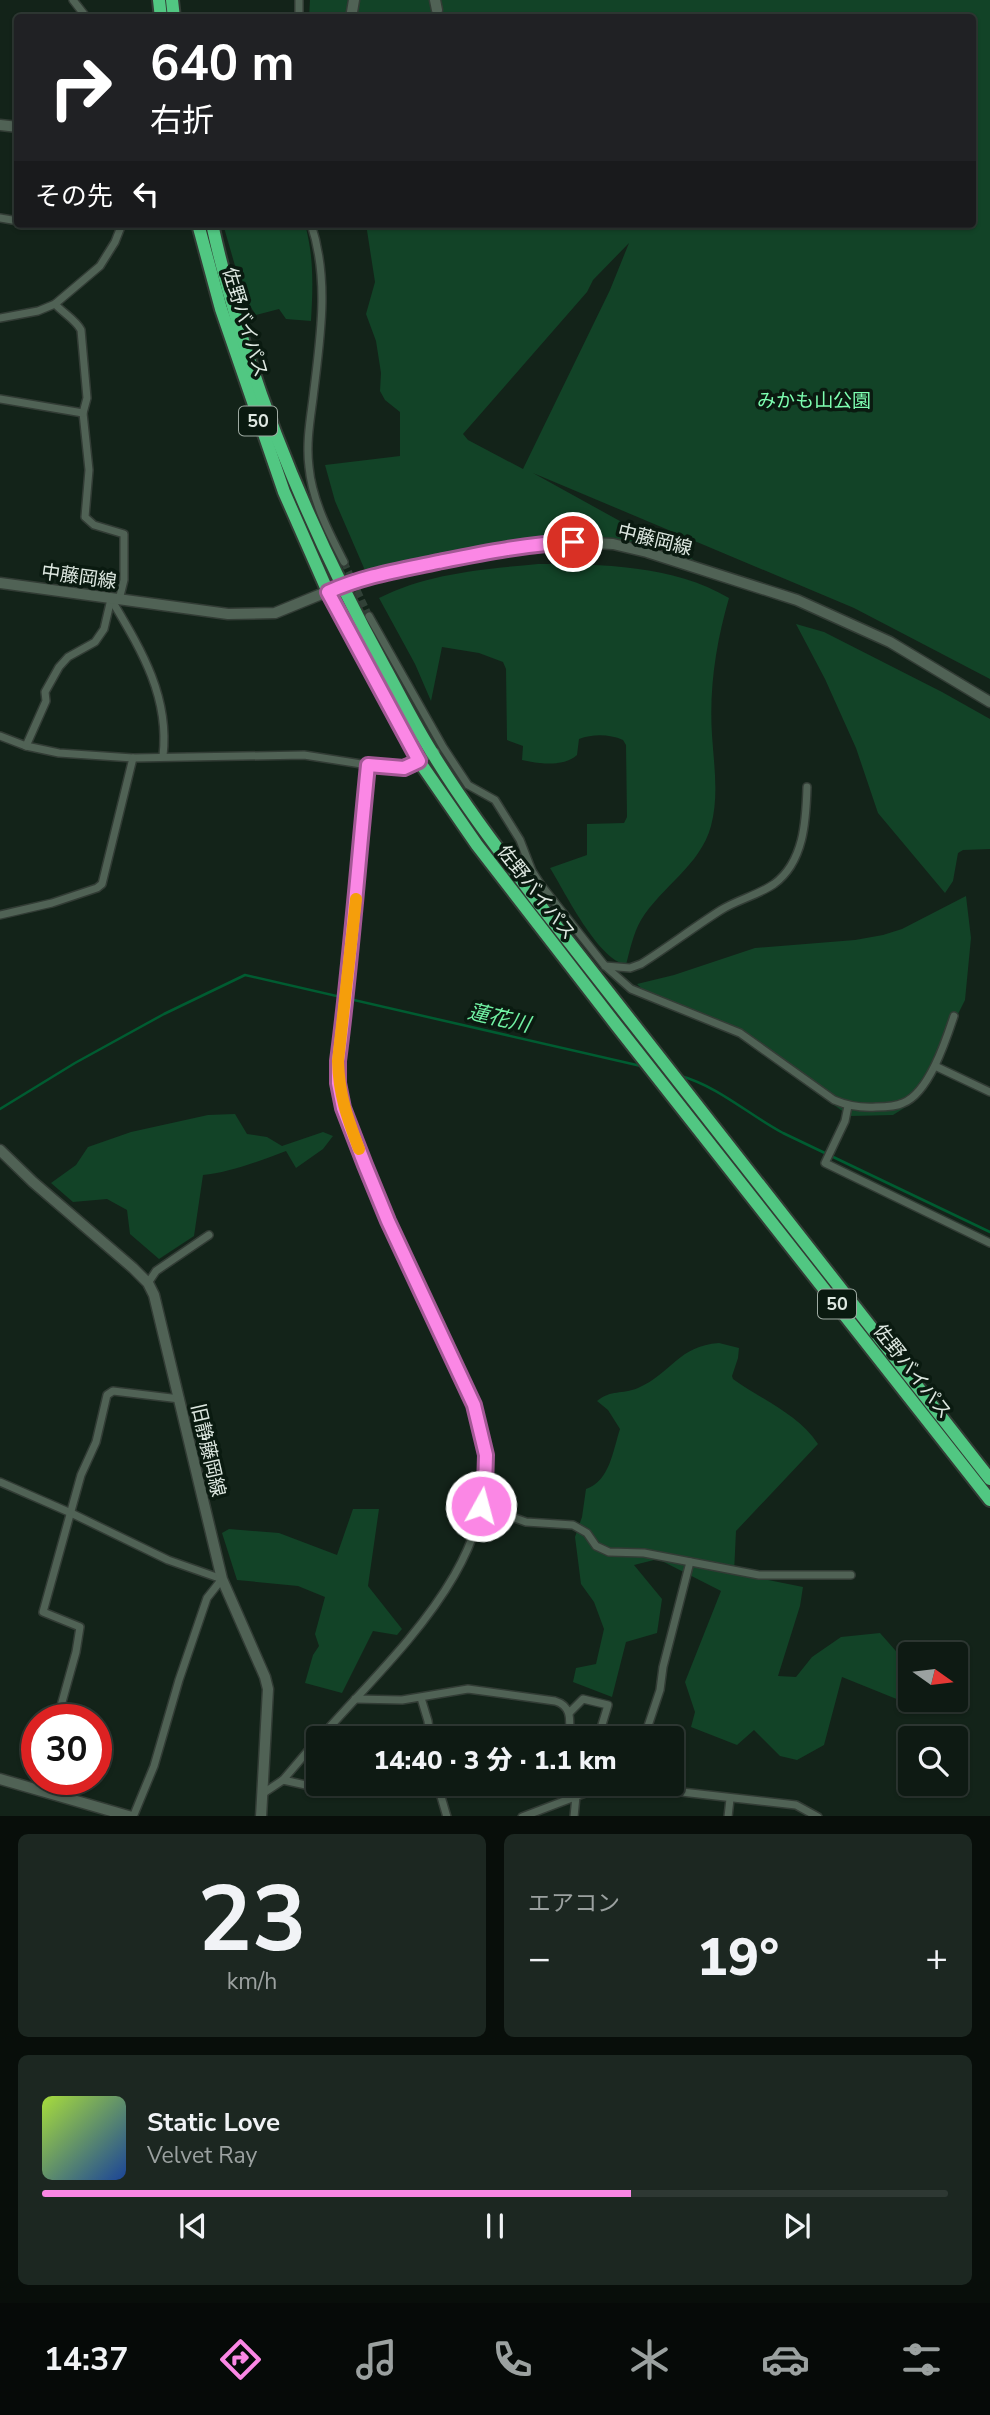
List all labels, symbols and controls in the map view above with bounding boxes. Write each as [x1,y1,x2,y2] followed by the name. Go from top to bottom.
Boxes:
[150,30,294,97] text: 640 m
[35,42,126,133] icon: right
[150,99,214,142] text: 右折
[127,175,165,213] icon: left
[35,179,113,214] text: その先
[216,264,274,380] street label: 佐野バイパス
[757,388,871,414] park label: みかも山公園
[239,407,277,436] road number: 50
[543,512,603,572] pin
[615,518,695,562] street label: 中藤岡線
[554,523,592,561] icon: arrive
[39,559,118,595] street label: 中藤岡線
[491,840,581,945] street label: 佐野バイパス
[465,997,535,1039] water label: 蓮花川
[818,1289,856,1318] road number: 50
[867,1319,957,1424] street label: 佐野バイパス
[185,1401,231,1499] street label: 旧静藤岡線
[444,1469,518,1543] position arrow
[898,1642,968,1712] north arrow
[898,1642,968,1796] map controls
[21,1704,112,1795] speed limit sign: 30
[898,1726,968,1796] button: search
[373,1743,617,1778] text: 14:40 · 3 分 · 1.1 km
[197,1858,307,1982] text: 23
[528,1888,620,1919] text: エアコン
[697,1922,779,1993] text: 19°
[528,1933,551,1984] text: −
[925,1933,948,1984] text: +
[227,1966,277,1997] text: km/h
[147,2105,280,2140] text: Static Love
[147,2140,257,2171] text: Velvet Ray
[174,2207,212,2245] icon: previous
[476,2207,514,2245] icon: pause
[778,2207,816,2245] icon: next
[216,2335,265,2384] icon: directions
[352,2335,401,2384] icon: music
[488,2335,537,2384] icon: phone
[625,2335,674,2384] icon: climate
[761,2335,810,2384] icon: car
[897,2335,946,2384] icon: filters
[44,2338,128,2381] text: 14:37

